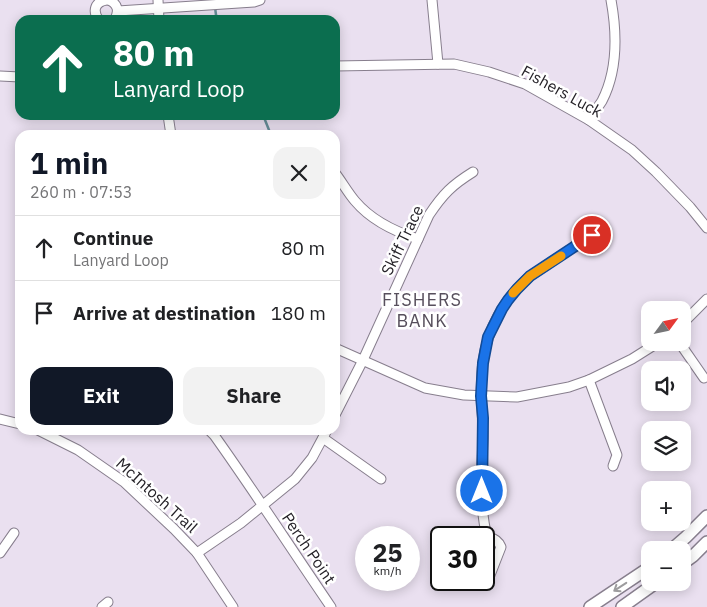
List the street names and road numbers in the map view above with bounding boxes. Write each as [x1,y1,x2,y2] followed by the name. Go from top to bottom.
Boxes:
[518,61,606,122] street label: Fishers Luck
[376,202,428,278] street label: Skiff Trace
[112,453,202,537] street label: McIntosh Trail
[278,508,340,588] street label: Perch Point

